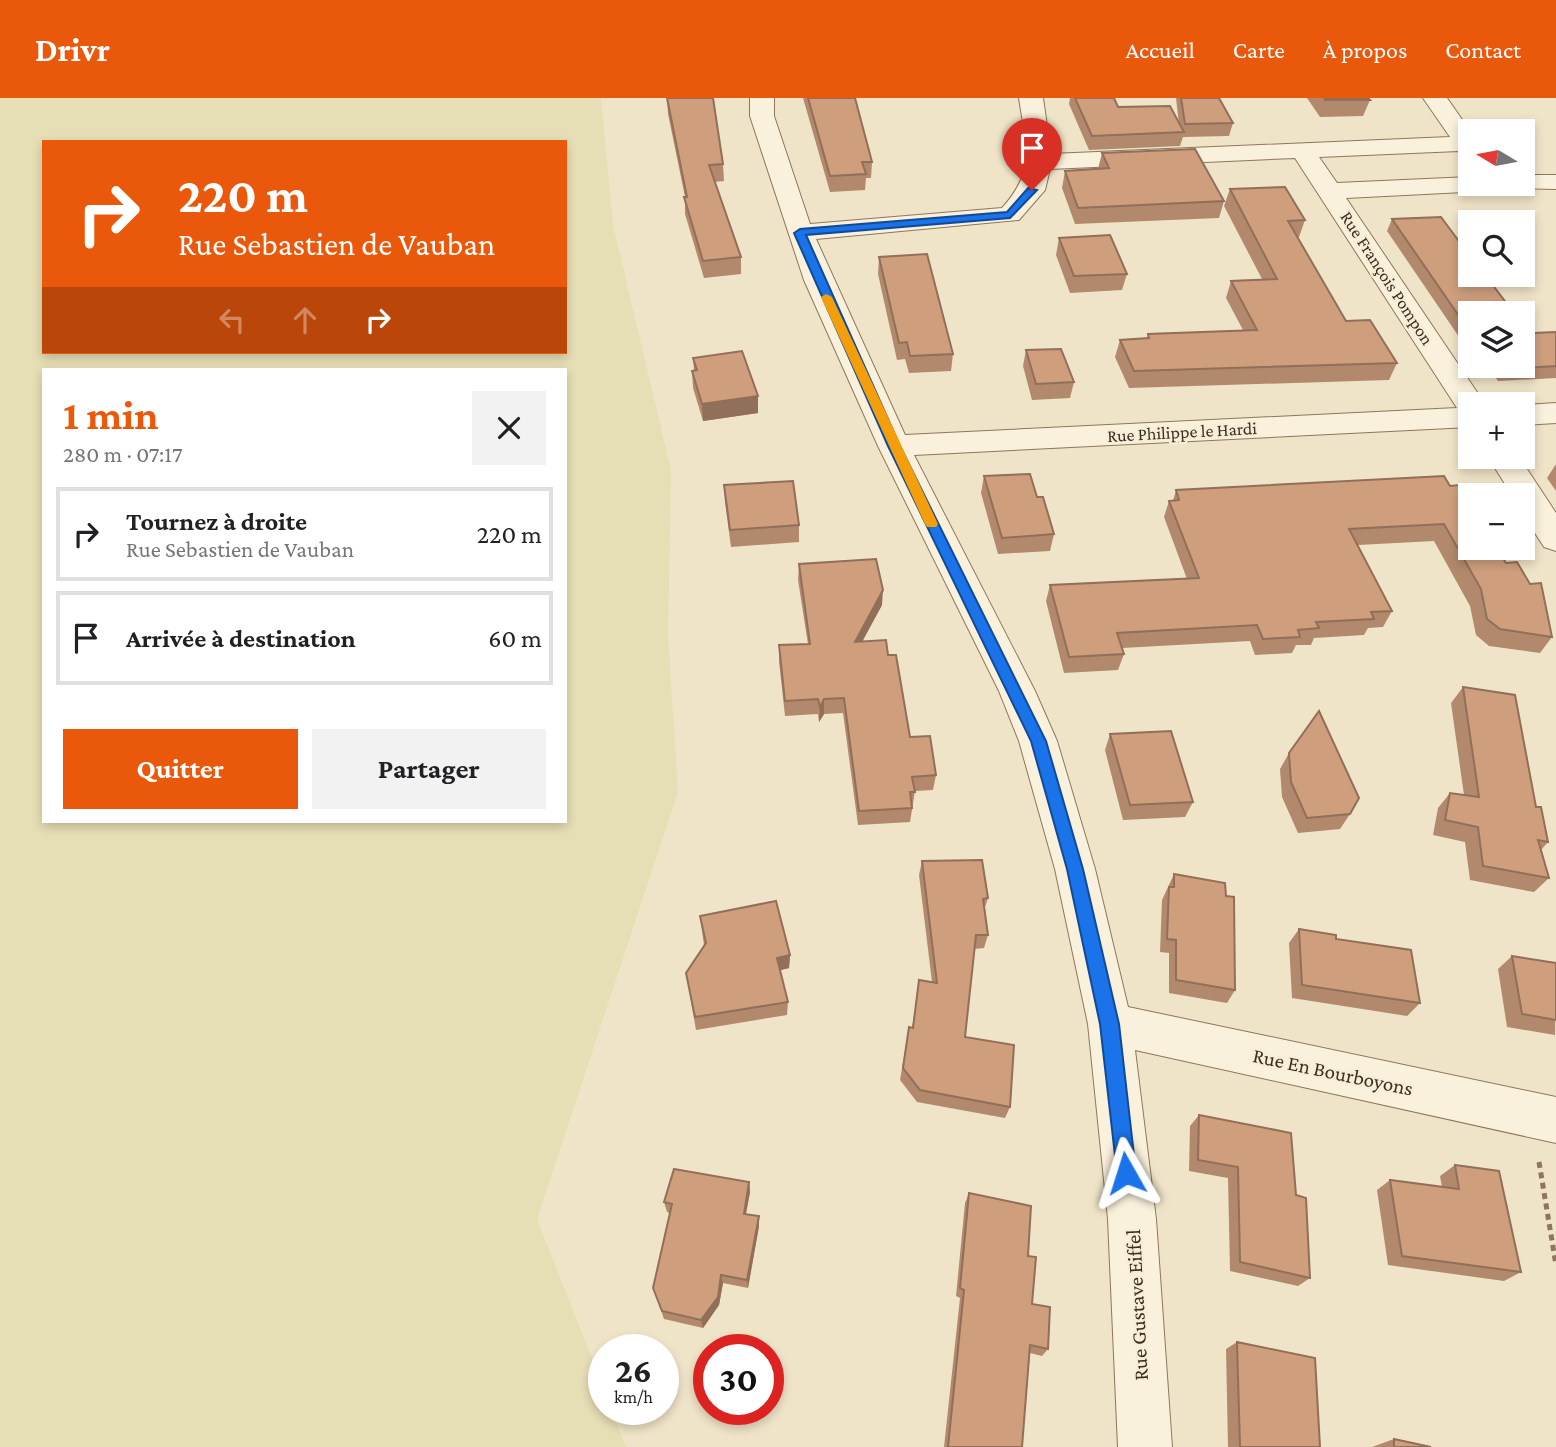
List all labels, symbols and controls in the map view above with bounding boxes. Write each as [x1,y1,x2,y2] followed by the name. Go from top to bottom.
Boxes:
[35,31,110,68] text: Drivr
[1125,36,1195,63] text: Accueil
[1233,36,1285,63] text: Carte
[1323,36,1407,63] text: À propos
[1445,36,1521,63] text: Contact
[1002,118,1062,190] pin
[1458,119,1535,196] north arrow
[1458,119,1535,560] map controls
[1013,129,1051,167] icon: arrive
[63,168,154,259] icon: right
[178,168,308,223] text: 220 m
[1336,208,1438,349] street label: Rue François Pompon
[1458,210,1535,287] button: search
[178,226,495,262] text: Rue Sebastien de Vauban
[213,301,251,339] icon: left
[286,301,324,339] icon: ahead
[359,301,397,339] icon: right
[1458,301,1535,378] button: layers
[63,391,159,438] text: 1 min
[472,391,546,465] button: close
[1458,392,1535,469] button: +
[1107,418,1258,446] street label: Rue Philippe le Hardi
[63,441,183,467] text: 280 m · 07:17
[1458,483,1535,560] button: −
[126,507,307,536] text: Tournez à droite
[67,515,105,553] icon: right
[477,520,542,549] text: 220 m
[126,536,354,562] text: Rue Sebastien de Vauban
[67,619,105,657] icon: arrive
[126,624,356,653] text: Arrivée à destination
[488,624,542,653] text: 60 m
[63,729,298,809] button: Quitter
[312,729,546,809] button: Partager
[1251,1043,1415,1101] street label: Rue En Bourboyons
[1089,1136,1163,1210] position arrow
[1121,1229,1153,1381] street label: Rue Gustave Eiffel
[693,1334,784,1425] speed limit sign: 30
[615,1351,652,1390] text: 26
[614,1387,653,1407] text: km/h

